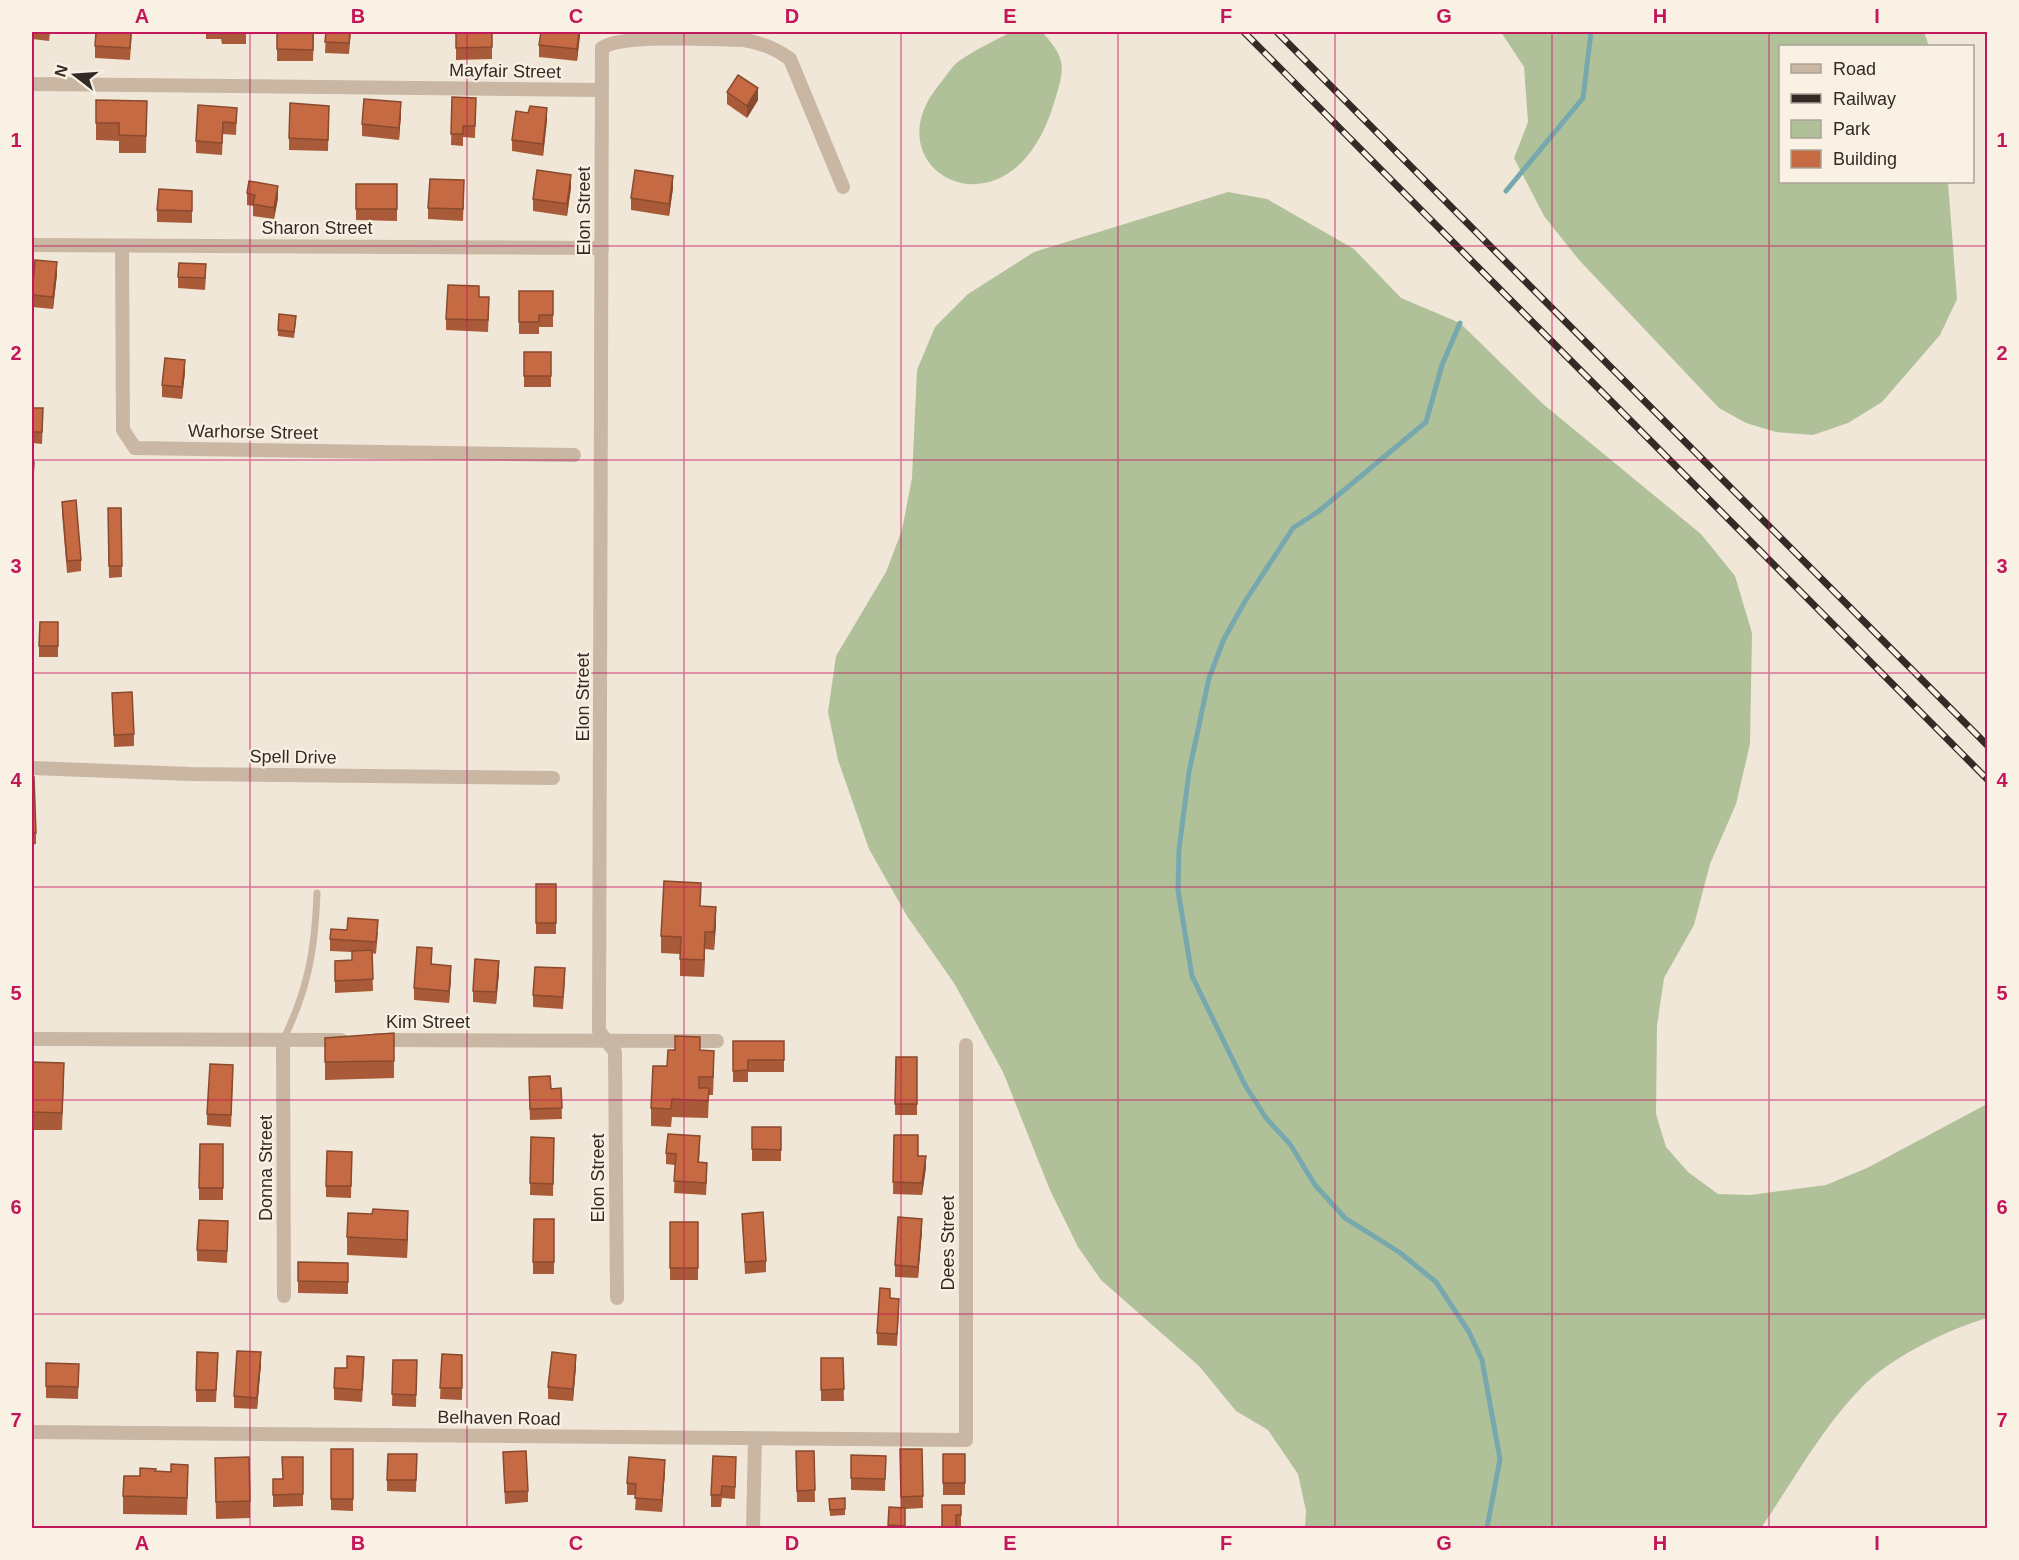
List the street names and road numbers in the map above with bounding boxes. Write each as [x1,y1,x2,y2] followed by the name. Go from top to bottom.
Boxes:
[449,60,561,82] street label: Mayfair Street
[574,166,594,256] street label: Elon Street
[261,218,373,238] street label: Sharon Street
[188,421,318,443] street label: Warhorse Street
[573,652,593,742] street label: Elon Street
[249,746,337,768] street label: Spell Drive
[386,1012,470,1032] street label: Kim Street
[256,1115,276,1221] street label: Donna Street
[588,1133,608,1223] street label: Elon Street
[938,1195,958,1291] street label: Dees Street
[437,1407,561,1429] street label: Belhaven Road

